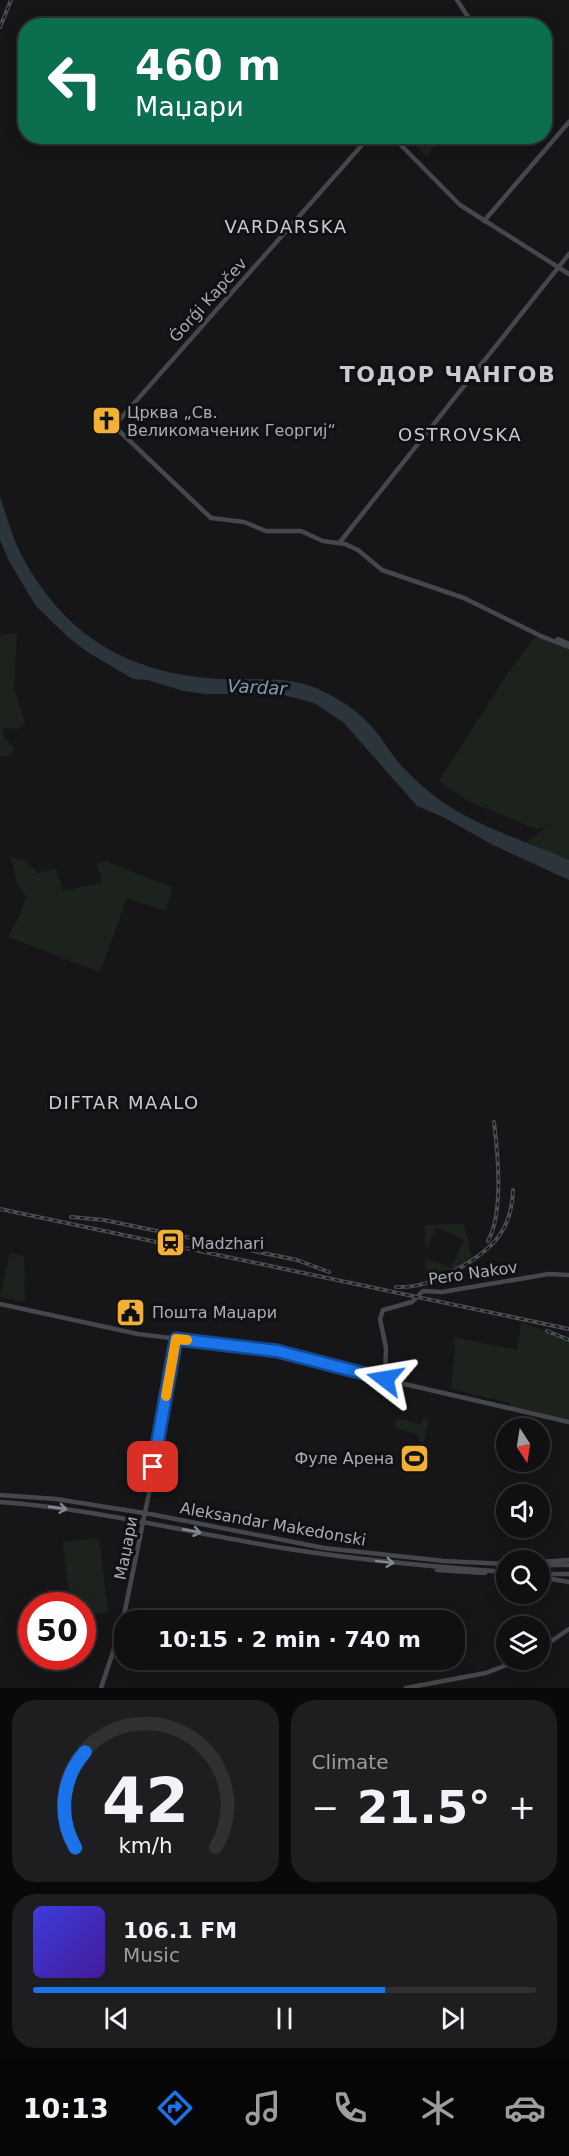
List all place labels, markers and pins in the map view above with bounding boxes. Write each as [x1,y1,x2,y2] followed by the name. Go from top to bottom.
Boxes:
[127,403,336,440] place label: Црква „Св. Великомаченик Георгиј“
[90,405,122,437] church icon: Црква „Св. Великомаченик Георгиј“
[154,1227,186,1259] station icon: Madzhari
[191,1234,264,1253] place label: Madzhari
[115,1296,147,1328] public building icon: Пошта Маџари
[152,1303,277,1322] place label: Пошта Маџари
[127,1441,178,1492] pin
[399,1442,431,1474] sports icon: Фуле Арена
[294,1449,394,1468] place label: Фуле Арена

